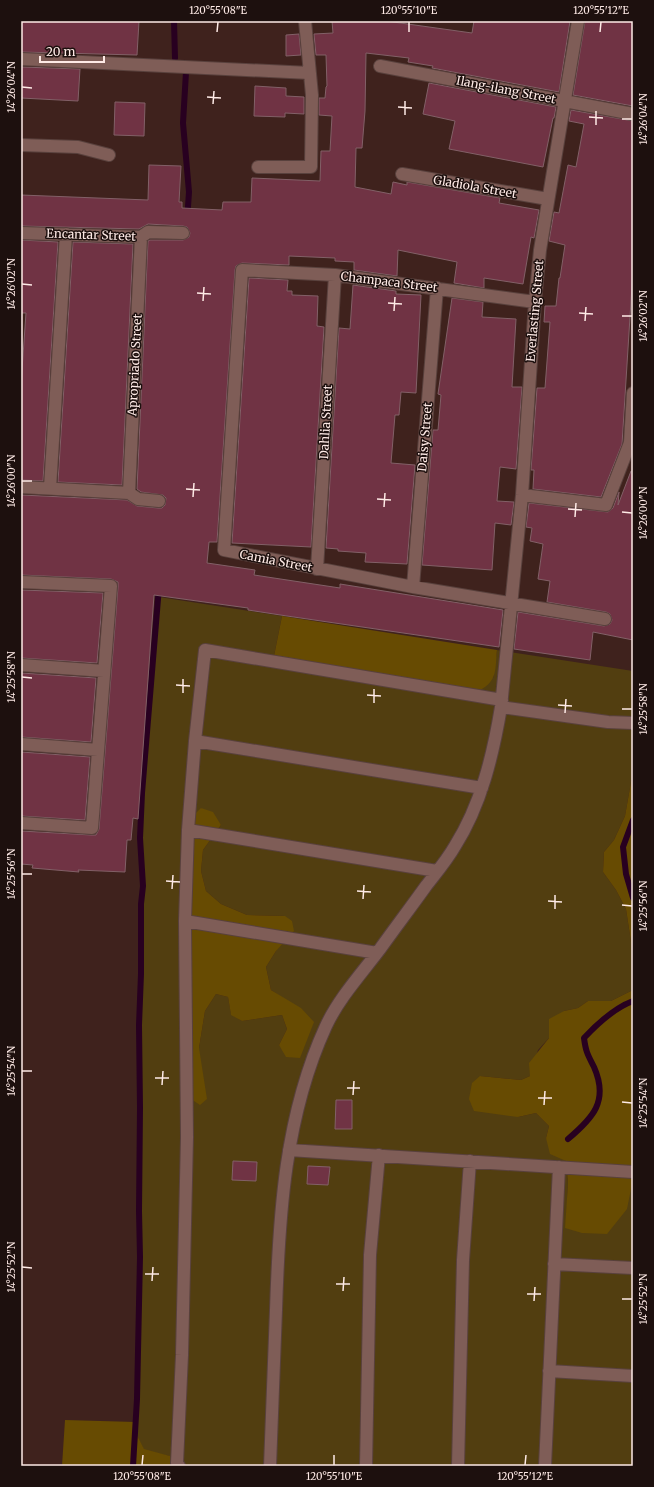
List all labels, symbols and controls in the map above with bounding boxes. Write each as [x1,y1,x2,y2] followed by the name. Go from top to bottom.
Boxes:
[189,4,247,17] text: 120°55'08"E
[381,4,438,17] text: 120°55'10"E
[573,4,630,17] text: 120°55'12"E
[40,38,104,64] scale bar
[46,44,75,59] text: 20 m
[5,61,18,113] text: 14°26'04"N
[455,72,557,107] street label: Ilang-ilang Street
[637,93,650,145] text: 14°26'04"N
[432,172,518,201] street label: Gladiola Street
[46,225,136,244] street label: Encantar Street
[5,258,18,310] text: 14°26'02"N
[523,259,546,363] street label: Everlasting Street
[340,268,439,295] street label: Champaca Street
[637,290,650,342] text: 14°26'02"N
[124,313,145,417] street label: Apropriado Street
[316,384,335,460] street label: Dahlia Street
[414,401,435,472] street label: Daisy Street
[5,454,18,507] text: 14°26'00"N
[637,486,650,539] text: 14°26'00"N
[238,546,314,575] street label: Camia Street
[5,651,18,703] text: 14°25'58"N
[637,683,650,735] text: 14°25'58"N
[5,848,18,899] text: 14°25'56"N
[637,880,650,931] text: 14°25'56"N
[5,1045,18,1096] text: 14°25'54"N
[637,1077,650,1128] text: 14°25'54"N
[5,1241,18,1292] text: 14°25'52"N
[637,1273,650,1324] text: 14°25'52"N
[113,1470,171,1483] text: 120°55'08"E
[306,1470,363,1483] text: 120°55'10"E
[497,1470,554,1483] text: 120°55'12"E

